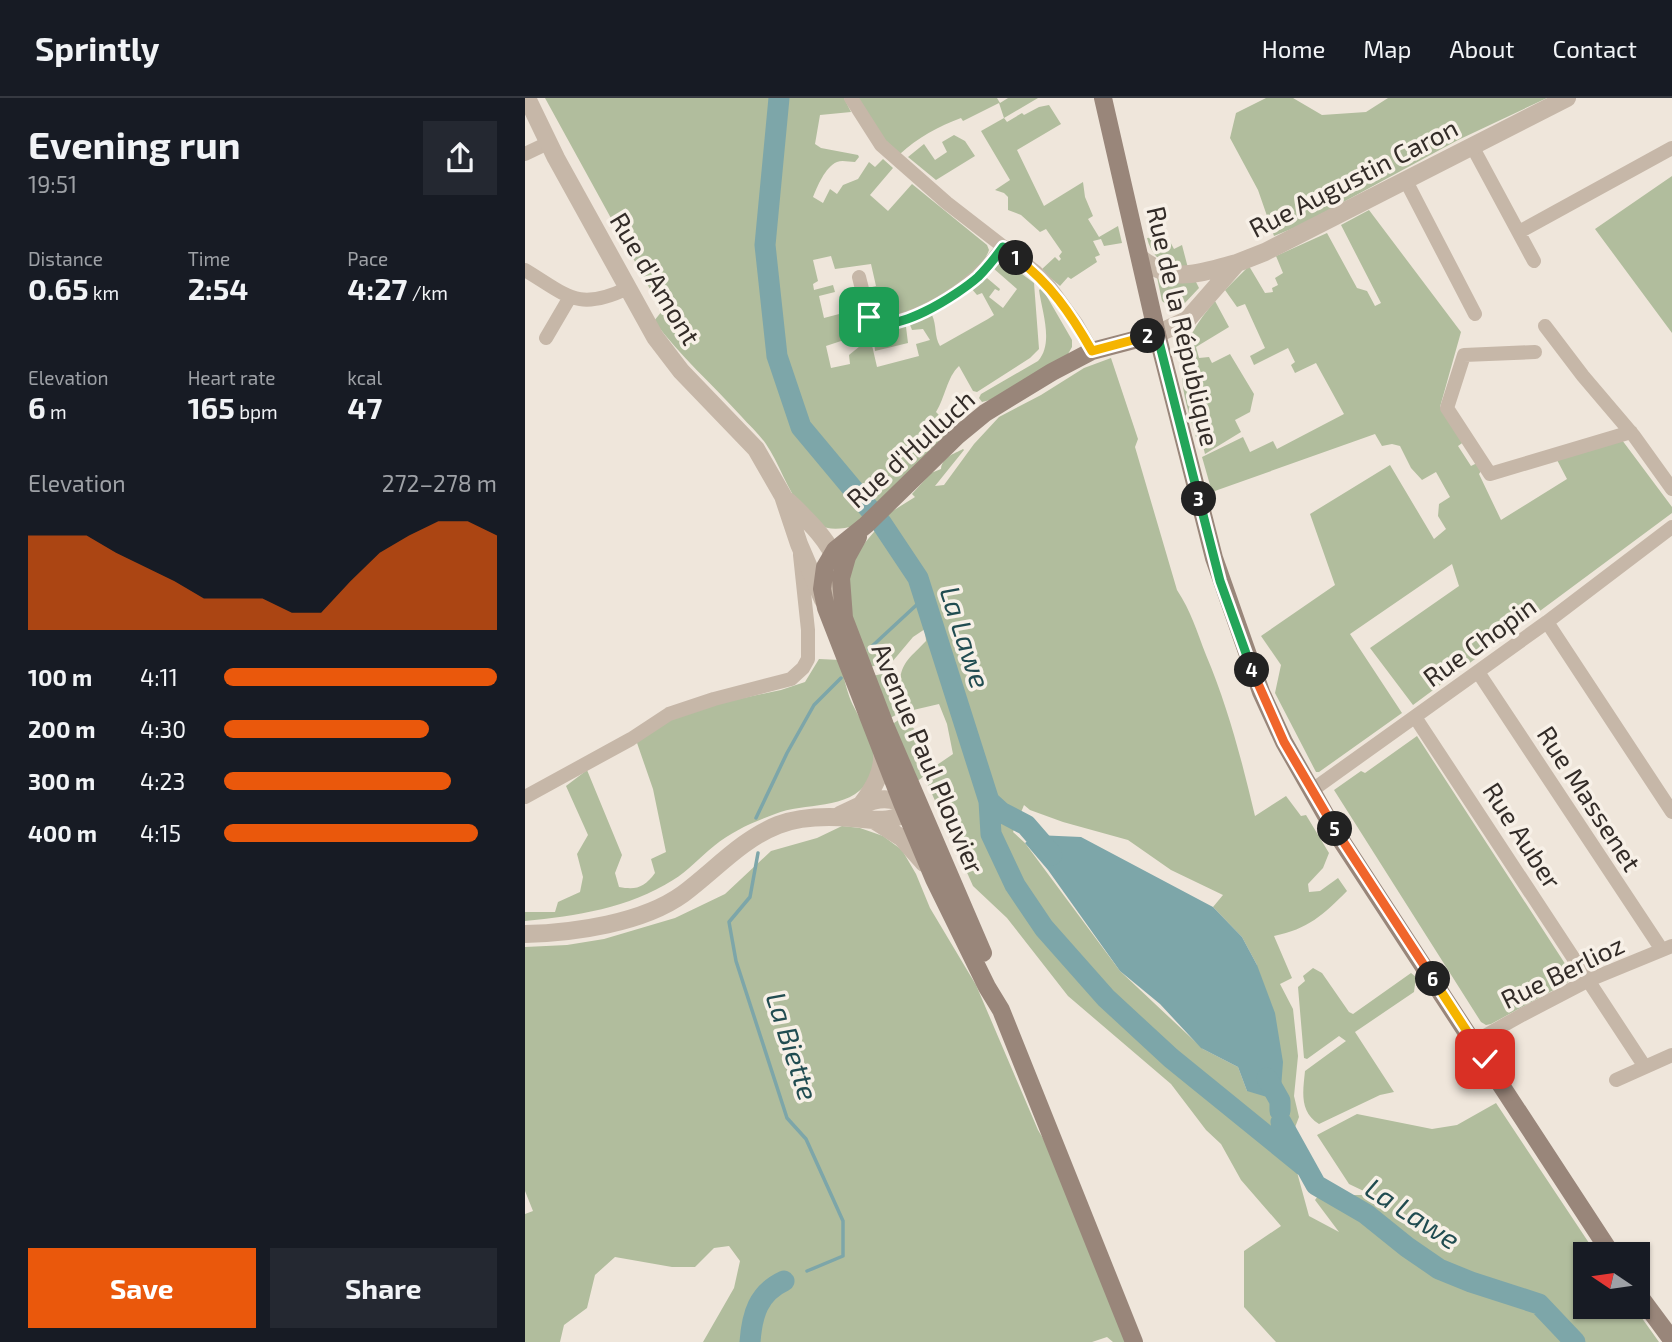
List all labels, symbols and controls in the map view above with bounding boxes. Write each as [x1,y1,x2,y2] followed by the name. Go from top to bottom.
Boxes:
[35,28,159,68] text: Sprintly
[1262,34,1325,63] text: Home
[1363,34,1411,63] text: Map
[1449,34,1515,63] text: About
[1553,34,1637,63] text: Contact
[1244,111,1462,243] street label: Rue Augustin Caron
[28,121,241,167] text: Evening run
[423,121,497,195] button: share
[28,170,77,198] text: 19:51
[1141,203,1227,449] street label: Rue de la République
[604,206,708,350] street label: Rue d'Amont
[999,240,1033,276] pin: 1
[1011,246,1020,269] text: 1
[28,247,103,270] text: Distance
[188,247,230,270] text: Time
[347,247,388,270] text: Pace
[28,270,89,306] text: 0.65
[188,270,248,306] text: 2:54
[347,270,407,306] text: 4:27
[89,281,119,304] text: km
[407,281,448,304] text: /km
[839,287,899,347] pin
[850,298,888,336] icon: arrive
[1131,318,1165,354] pin: 2
[1142,324,1153,347] text: 2
[28,366,109,389] text: Elevation
[188,366,276,389] text: Heart rate
[347,366,382,389] text: kcal
[840,383,980,513] street label: Rue d'Hulluch
[28,389,46,425] text: 6
[188,389,235,425] text: 165
[347,389,382,425] text: 47
[46,400,67,423] text: m
[235,400,278,423] text: bpm
[28,469,126,497] text: Elevation
[382,469,497,497] text: 272–278 m
[1181,482,1217,516] pin: 3
[1193,487,1204,510] text: 3
[934,582,998,692] water label: La Lawe
[1417,590,1541,692] street label: Rue Chopin
[866,638,992,878] street label: Avenue Paul Plouvier
[1235,652,1269,688] pin: 4
[1245,658,1258,681] text: 4
[28,663,92,691] text: 100 m
[140,663,178,691] text: 4:11
[28,715,96,743] text: 200 m
[140,715,186,743] text: 4:30
[1532,719,1649,877] street label: Rue Massenet
[28,767,95,795] text: 300 m
[140,767,185,795] text: 4:23
[1477,776,1569,894] street label: Rue Auber
[1317,812,1353,846] pin: 5
[1329,817,1340,840] text: 5
[28,819,97,847] text: 400 m
[140,819,181,847] text: 4:15
[1495,928,1629,1014] street label: Rue Berlioz
[1415,962,1451,996] pin: 6
[1427,967,1438,990] text: 6
[760,988,826,1104] water label: La Biette
[1455,1029,1515,1089] pin
[1466,1040,1504,1078] icon: check
[1359,1170,1467,1256] water label: La Lawe
[1573,1242,1650,1320] north arrow
[1573,1242,1650,1319] map controls
[28,1248,256,1328] button: Save
[270,1248,497,1328] button: Share

